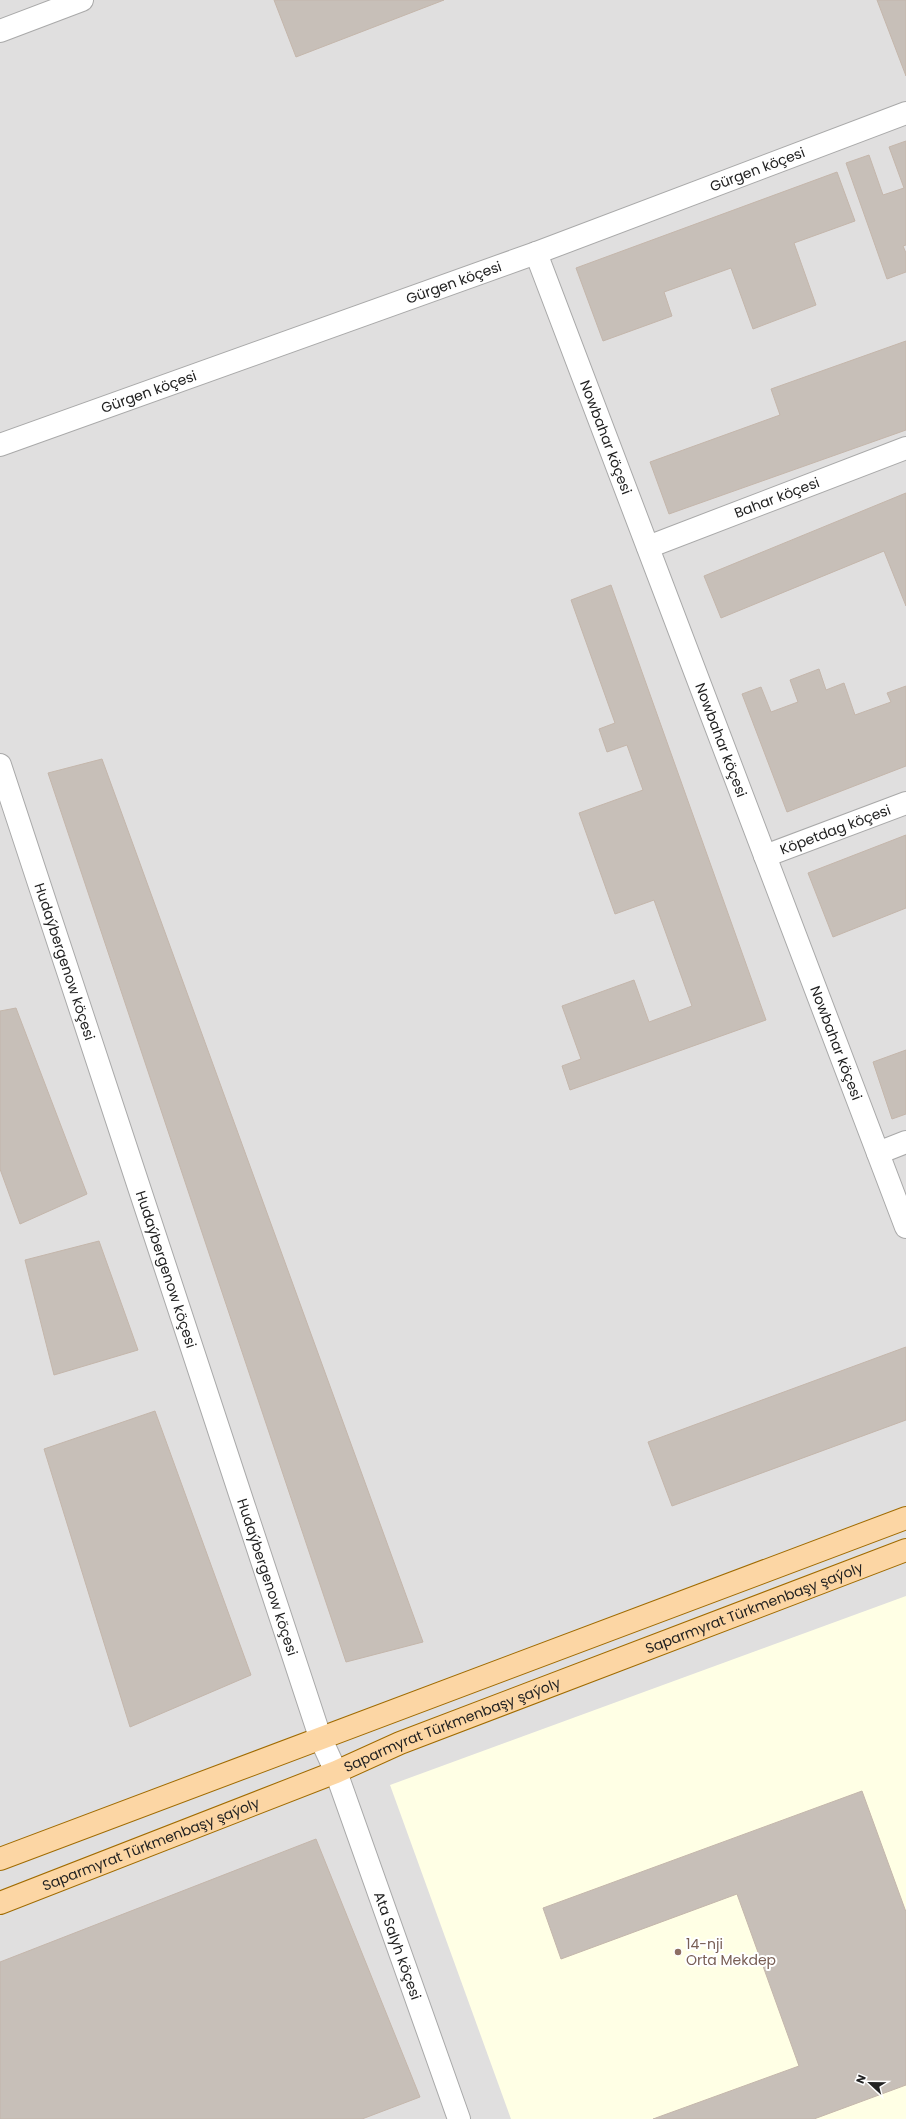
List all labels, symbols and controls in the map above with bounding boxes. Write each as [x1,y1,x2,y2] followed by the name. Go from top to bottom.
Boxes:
[707,142,808,196] street label: Gürgen köçesi
[403,256,504,309] street label: Gürgen köçesi
[98,365,199,418] street label: Gürgen köçesi
[575,377,637,497] street label: Nowbahar köçesi
[731,472,822,523] street label: Bahar köçesi
[690,680,752,800] street label: Nowbahar köçesi
[777,800,893,860] street label: Köpetdag köçesi
[30,880,100,1043] street label: Hudaýbergenow köçesi
[805,983,867,1103] street label: Nowbahar köçesi
[131,1188,201,1351] street label: Hudaýbergenow köçesi
[232,1496,303,1658] street label: Hudaýbergenow köçesi
[642,1557,866,1659] street label: Saparmyrat Türkmenbaşy şaýoly
[341,1673,563,1777] street label: Saparmyrat Türkmenbaşy şaýoly
[39,1793,263,1896] street label: Saparmyrat Türkmenbaşy şaýoly
[369,1889,426,2003] street label: Ata Salyh köçesi
[686,1934,776,1970] place label: 14-nji Orta Mekdep
[673,1947,683,1957] marker: 14-nji Orta Mekdep
[850,2063,890,2103] north arrow
[852,2072,870,2086] text: N

